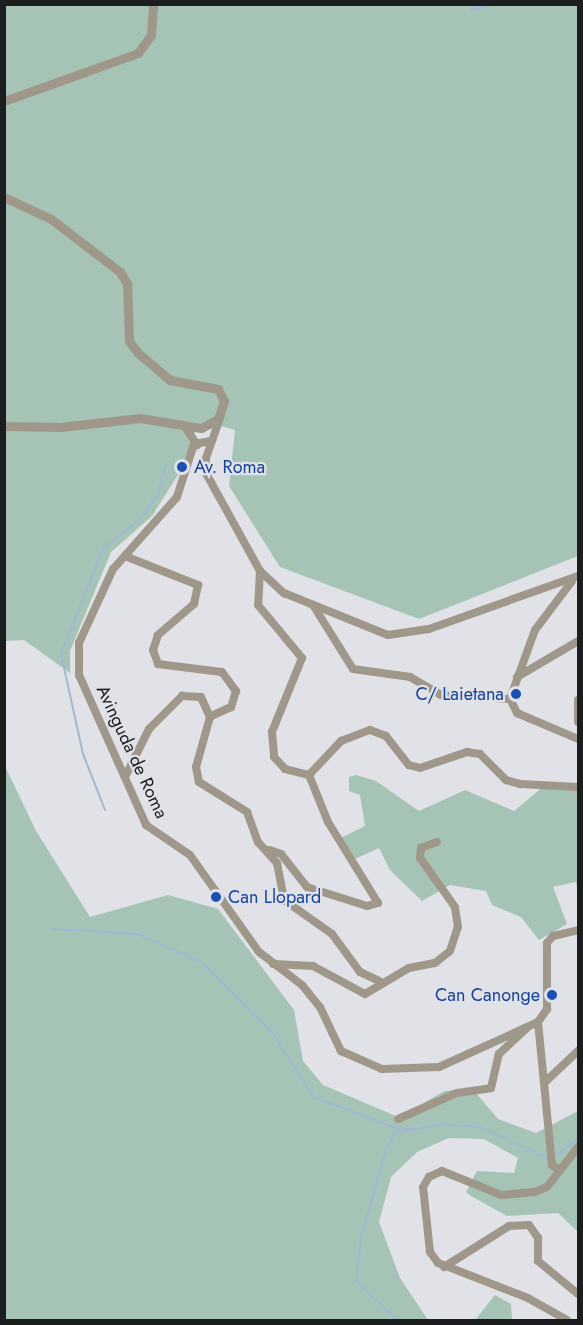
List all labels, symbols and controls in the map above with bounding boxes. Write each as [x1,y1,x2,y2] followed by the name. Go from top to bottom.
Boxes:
[194,456,265,478] place label: Av. Roma
[175,460,189,474] marker: Av. Roma
[92,682,172,822] street label: Avinguda de Roma
[415,683,504,705] place label: C/ Laietana
[509,687,523,701] marker: C/ Laietana
[228,886,321,908] place label: Can Llopard
[209,890,223,904] marker: Can Llopard
[435,984,540,1006] place label: Can Canonge
[545,988,559,1002] marker: Can Canonge

